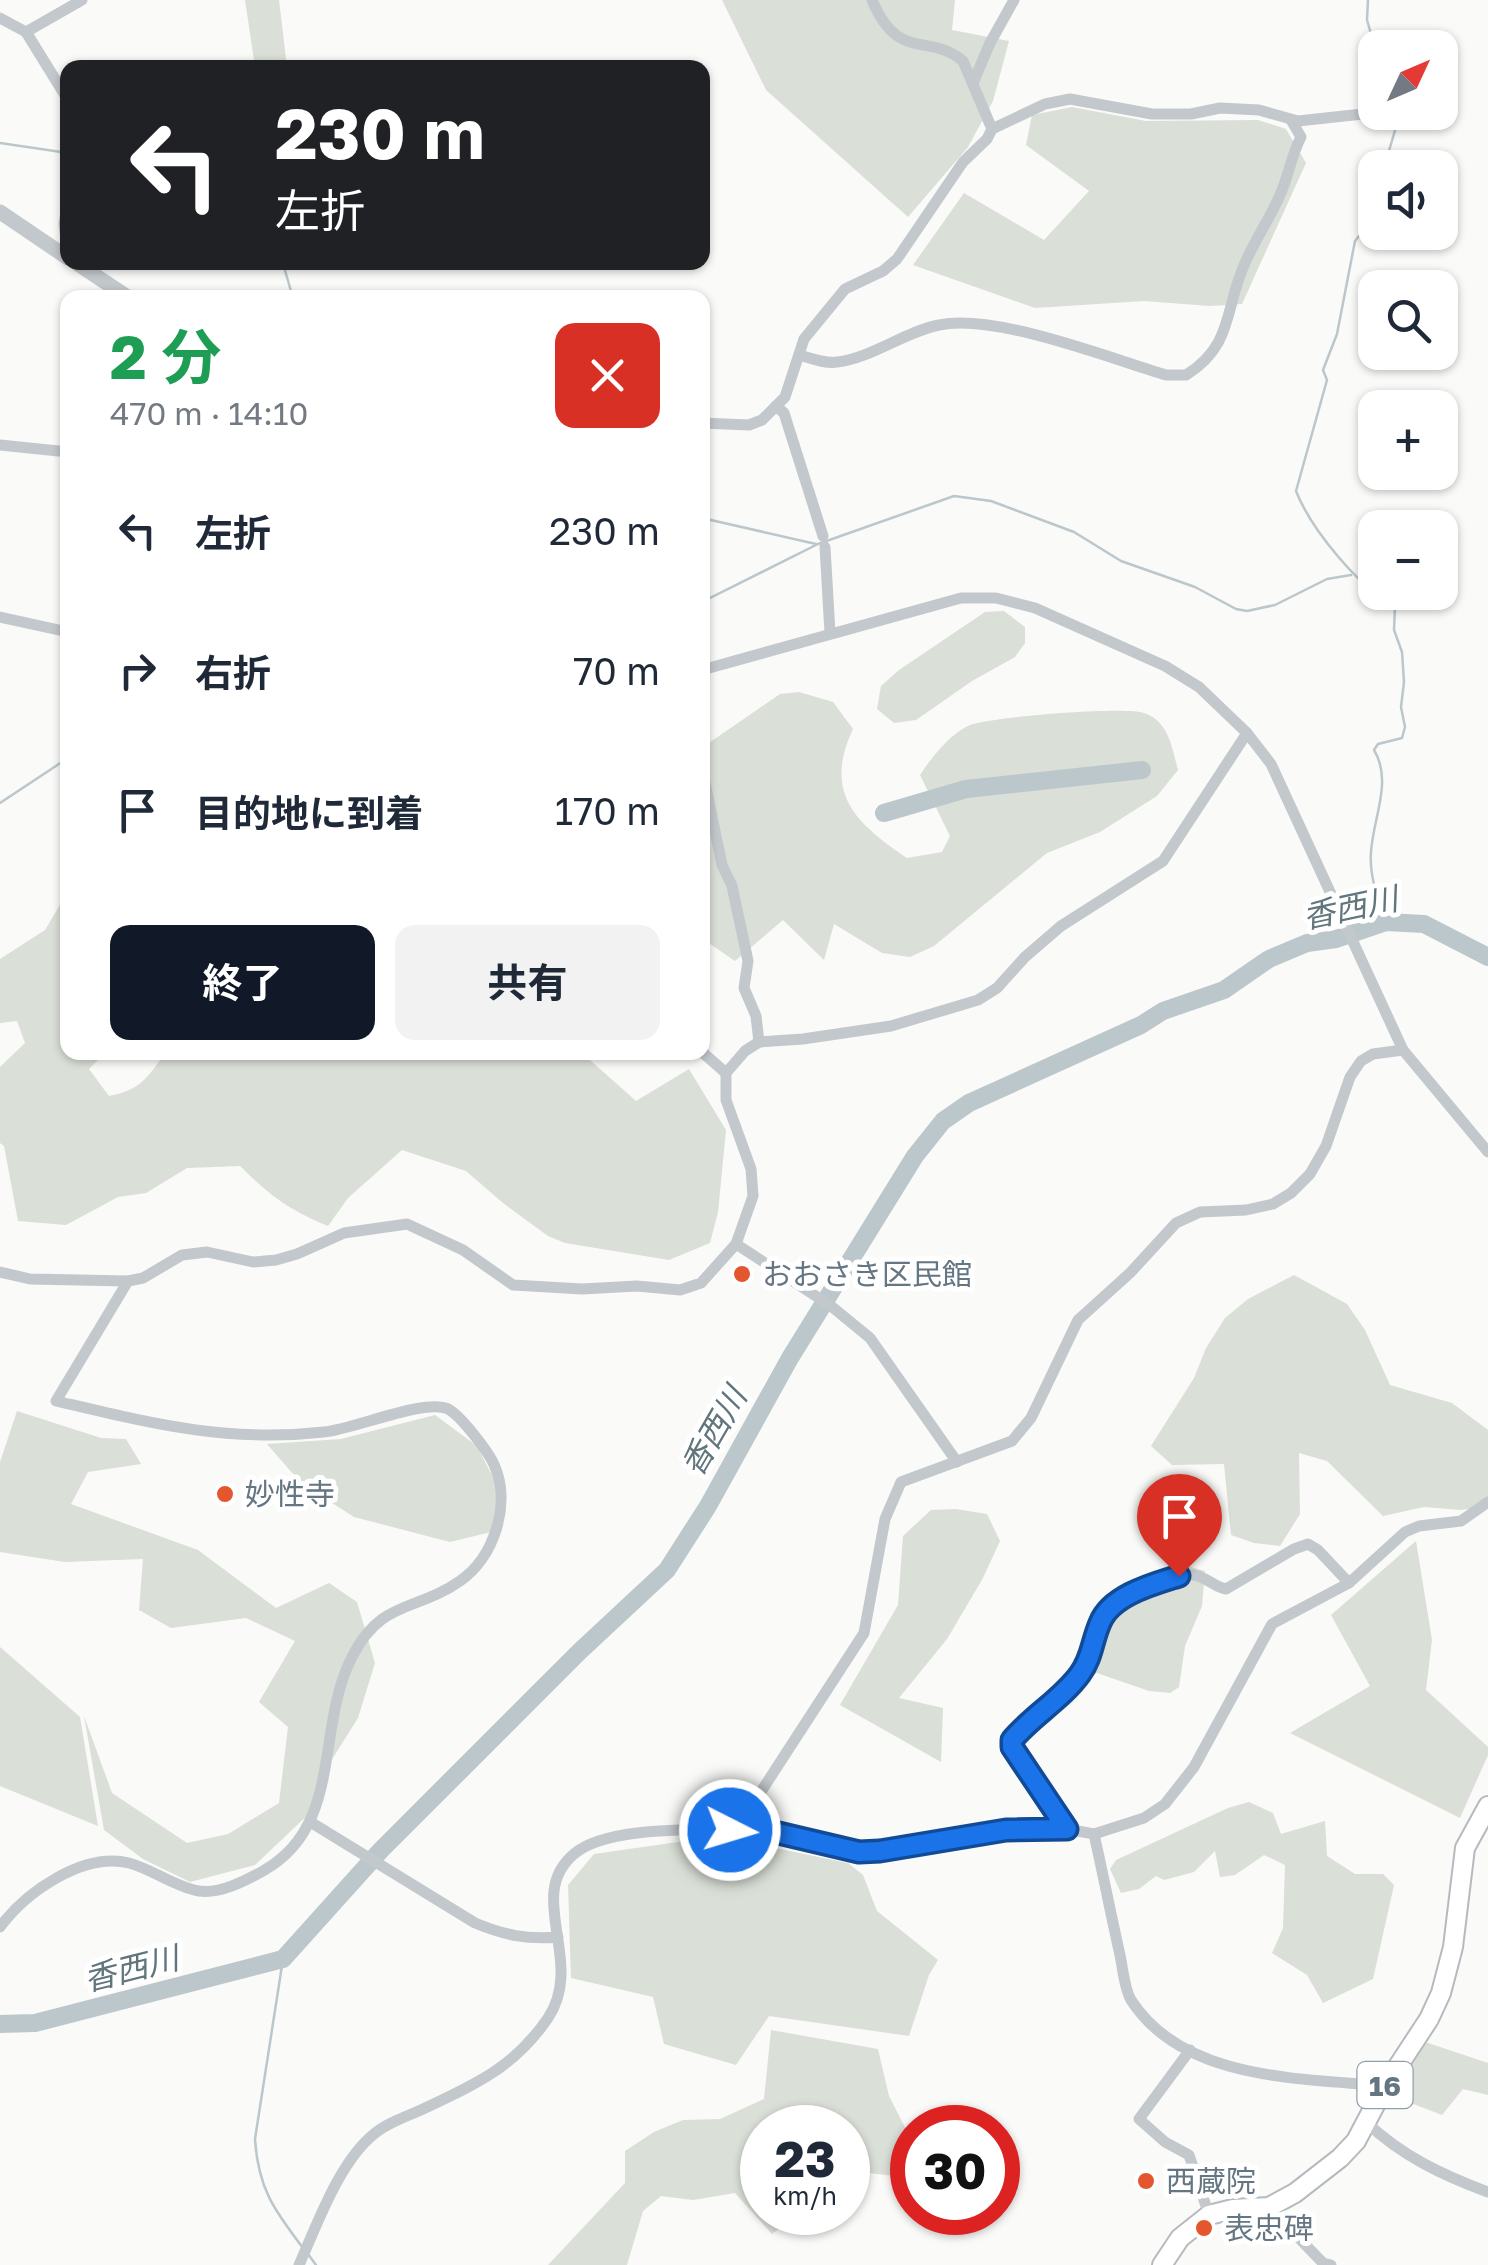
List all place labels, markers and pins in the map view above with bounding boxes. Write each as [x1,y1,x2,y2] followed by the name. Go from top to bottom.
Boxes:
[762,1256,972,1292] place label: おおさき区民館
[731,1263,753,1285] marker: おおさき区民館
[1137,1474,1222,1577] pin
[245,1476,335,1512] place label: 妙性寺
[214,1483,236,1505] marker: 妙性寺
[1166,2163,1256,2199] place label: 西蔵院
[1135,2170,1157,2192] marker: 西蔵院
[1224,2210,1314,2246] place label: 表忠碑
[1193,2217,1215,2239] marker: 表忠碑

